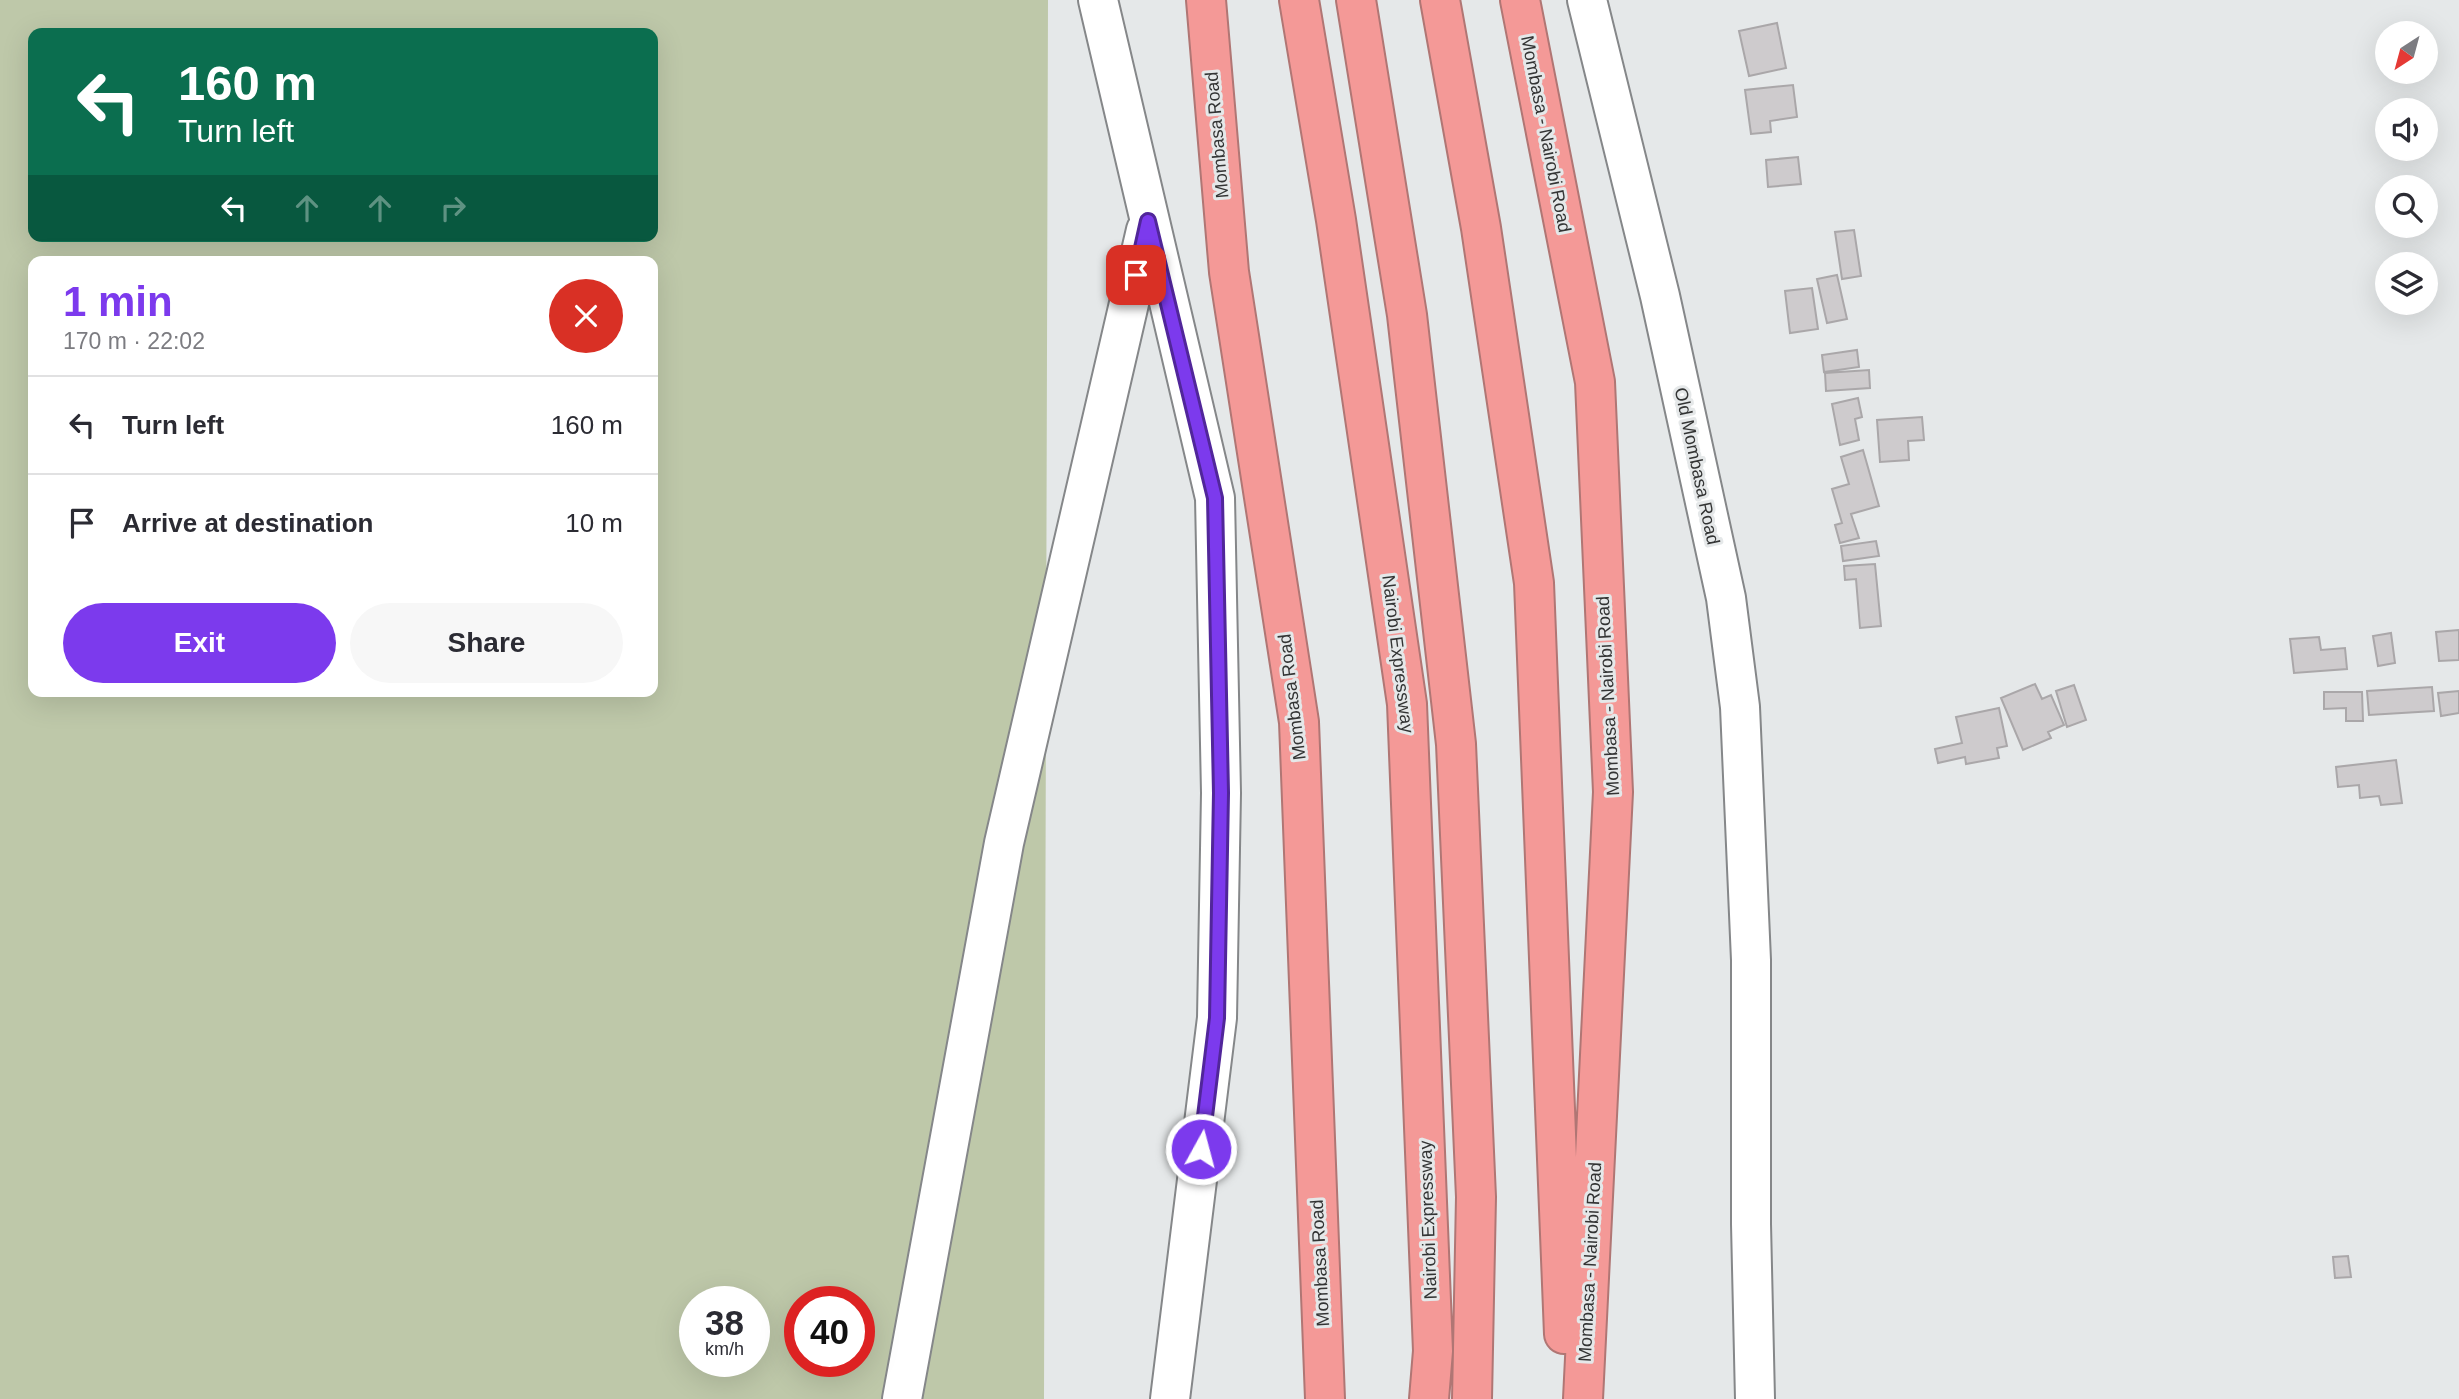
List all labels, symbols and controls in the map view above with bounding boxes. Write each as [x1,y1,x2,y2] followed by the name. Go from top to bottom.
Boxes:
[2375,21,2438,84] north arrow
[2375,21,2438,315] map controls
[1517,34,1575,234] street label: Mombasa - Nairobi Road
[63,56,154,147] icon: left
[178,56,317,110] text: 160 m
[1202,71,1232,199] street label: Mombasa Road
[2375,98,2438,161] button: sound
[178,113,294,149] text: Turn left
[2375,175,2438,238] button: search
[215,189,253,227] icon: left
[288,189,326,227] icon: ahead
[361,189,399,227] icon: ahead
[434,189,472,227] icon: right
[1106,245,1166,305] pin
[2375,252,2438,315] button: layers
[1117,256,1155,294] icon: arrive
[63,278,173,325] text: 1 min
[549,279,623,353] button: close
[63,328,205,354] text: 170 m · 22:02
[1671,386,1723,546] street label: Old Mombasa Road
[63,406,101,444] icon: left
[122,410,224,440] text: Turn left
[551,410,623,440] text: 160 m
[63,504,101,542] icon: arrive
[122,508,373,538] text: Arrive at destination
[565,508,623,538] text: 10 m
[1378,574,1418,734] street label: Nairobi Expressway
[1593,596,1623,796] street label: Mombasa - Nairobi Road
[63,603,336,683] button: Exit
[350,603,623,683] button: Share
[1274,633,1310,761] street label: Mombasa Road
[1164,1112,1238,1186] position arrow
[1415,1140,1441,1300] street label: Nairobi Expressway
[1575,1162,1605,1362] street label: Mombasa - Nairobi Road
[1307,1199,1333,1327] street label: Mombasa Road
[784,1286,875,1377] speed limit sign: 40
[705,1303,744,1342] text: 38
[705,1339,744,1359] text: km/h

